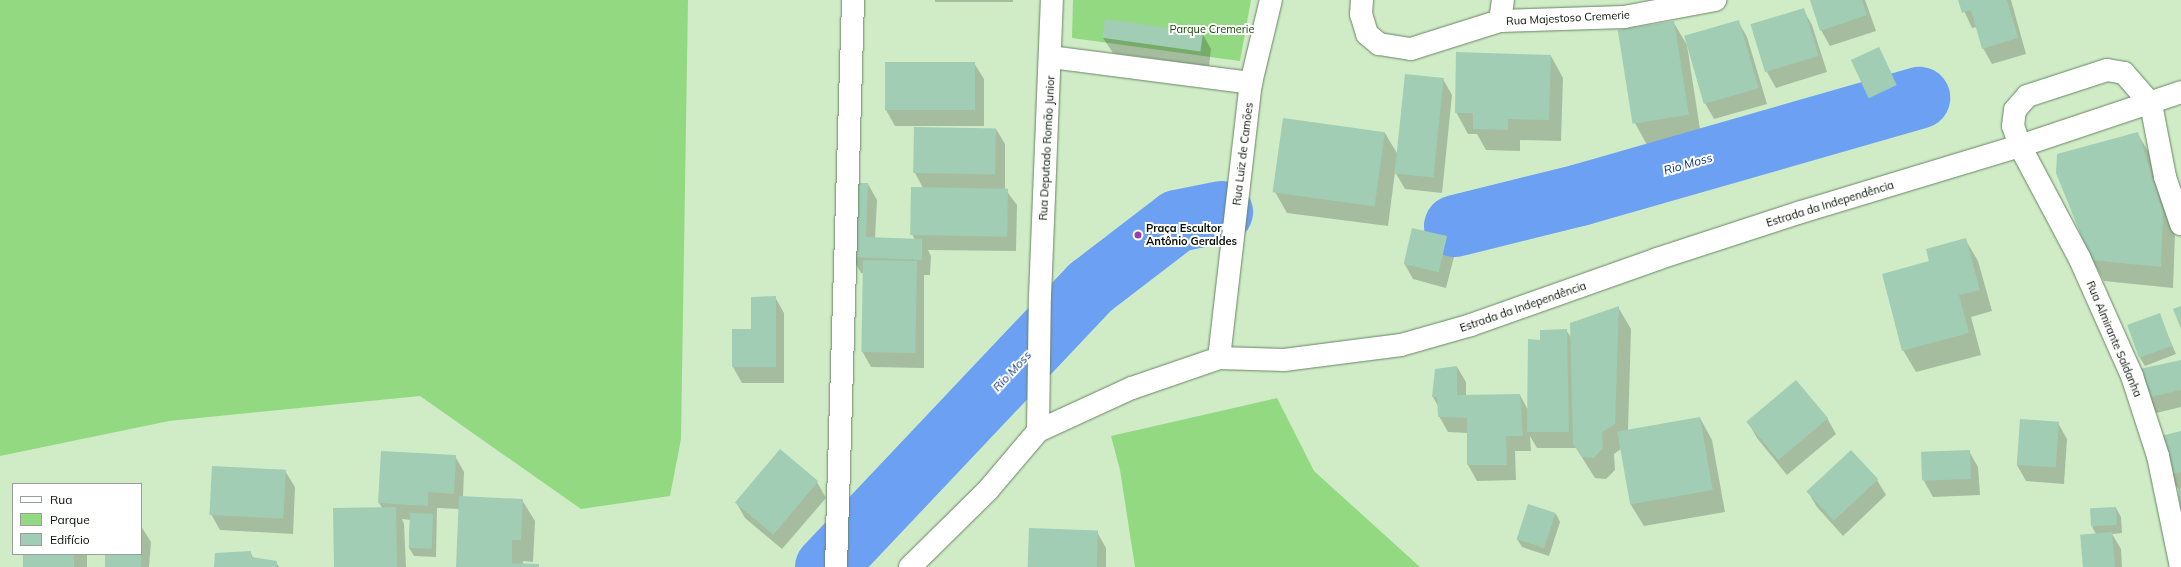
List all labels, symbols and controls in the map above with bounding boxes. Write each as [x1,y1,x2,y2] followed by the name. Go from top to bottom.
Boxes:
[1506,8,1630,28] street label: Rua Majestoso Cremerie
[1170,22,1254,36] park label: Parque Cremerie
[1037,75,1057,221] street label: Rua Deputado Romão Junior
[1230,102,1256,206] street label: Rua Luiz de Camões
[1662,150,1714,178] water label: Rio Moss
[1765,178,1895,230] street label: Estrada da Independência
[1146,222,1237,248] place label: Praça Escultor Antônio Geraldes
[1133,230,1143,240] marker: Praça Escultor Antônio Geraldes
[1458,279,1588,335] street label: Estrada da Independência
[2084,279,2144,399] street label: Rua Almirante Saldanha
[990,348,1034,394] water label: Rio Moss
[12,483,142,555] legend
[50,492,72,507] text: Rua
[50,512,90,527] text: Parque
[50,532,90,547] text: Edifício

